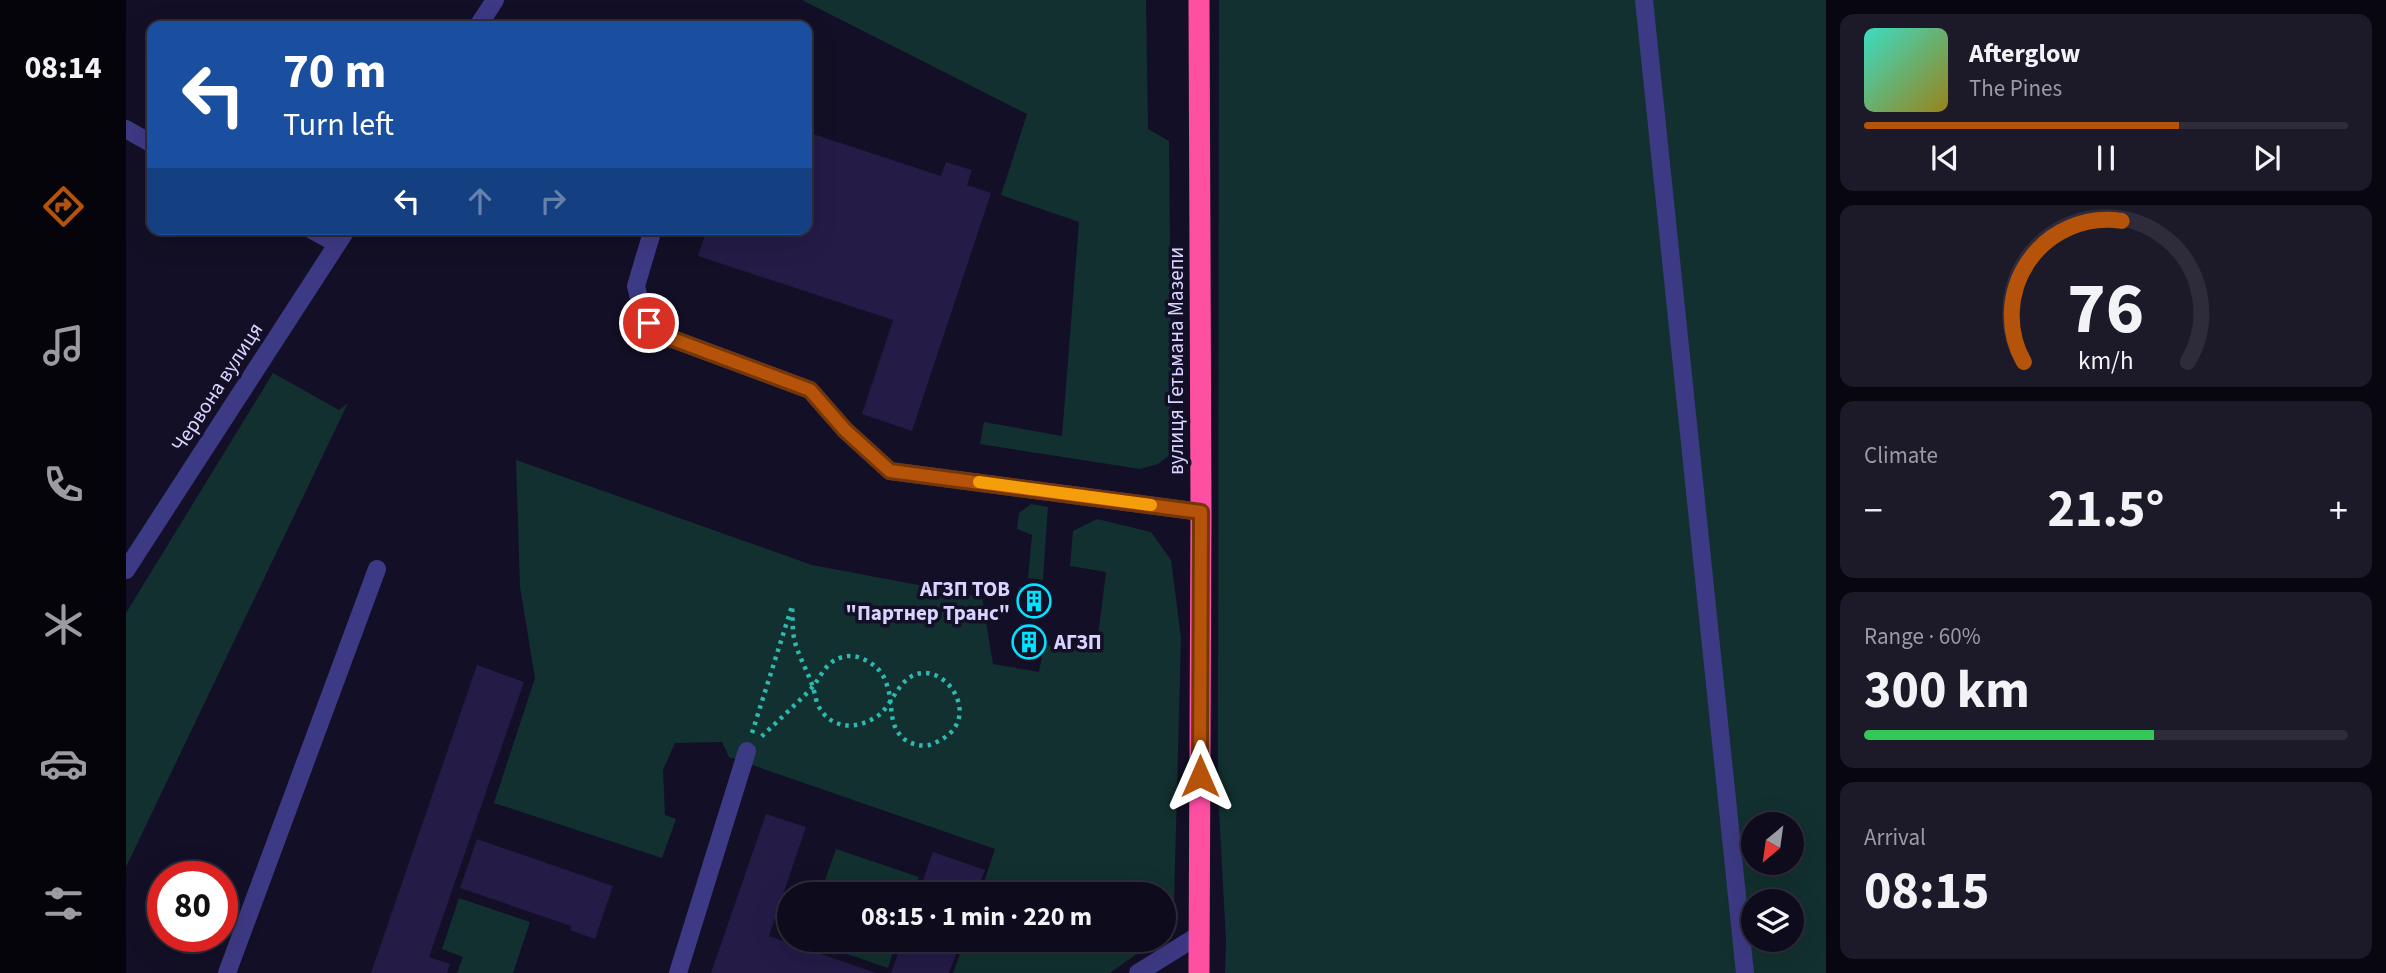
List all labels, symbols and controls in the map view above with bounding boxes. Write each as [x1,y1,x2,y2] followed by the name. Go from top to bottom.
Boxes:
[1969,35,2080,72] text: Afterglow
[283,37,387,107] text: 70 m
[24,45,102,91] text: 08:14
[168,49,259,140] icon: left
[1969,72,2062,105] text: The Pines
[283,102,394,148] text: Turn left
[1926,139,1964,177] icon: previous
[2087,139,2125,177] icon: pause
[2248,139,2286,177] icon: next
[39,182,88,231] icon: directions
[388,182,426,220] icon: left
[461,182,499,220] icon: ahead
[534,182,572,220] icon: right
[1161,247,1191,475] street label: вулиця Гетьмана Мазепи
[2068,257,2144,361] text: 76
[619,293,679,353] pin
[630,304,668,342] icon: arrive
[164,316,270,458] street label: Червона вулиця
[39,321,88,370] icon: music
[2078,343,2134,379] text: km/h
[1864,439,1938,472] text: Climate
[39,460,88,509] icon: phone
[2048,473,2164,547] text: 21.5°
[1864,484,1883,538] text: −
[2329,484,2348,538] text: +
[846,574,1010,628] place label: АГЗП ТОВ "Партнер Транс"
[1015,582,1053,620] building icon: АГЗП ТОВ "Партнер Транс"
[39,600,88,649] icon: climate
[1864,620,1981,653] text: Range · 60%
[1010,623,1048,661] building icon: АГЗП
[1053,627,1102,657] place label: АГЗП
[1864,654,2030,728] text: 300 km
[39,739,88,788] icon: car
[1163,739,1237,813] position arrow
[1741,812,1804,875] north arrow
[1741,812,1804,952] map controls
[1864,821,1926,854] text: Arrival
[1864,855,1989,929] text: 08:15
[147,861,238,952] speed limit sign: 80
[39,879,88,928] icon: filters
[1741,889,1804,952] button: layers
[861,898,1092,935] text: 08:15 · 1 min · 220 m

